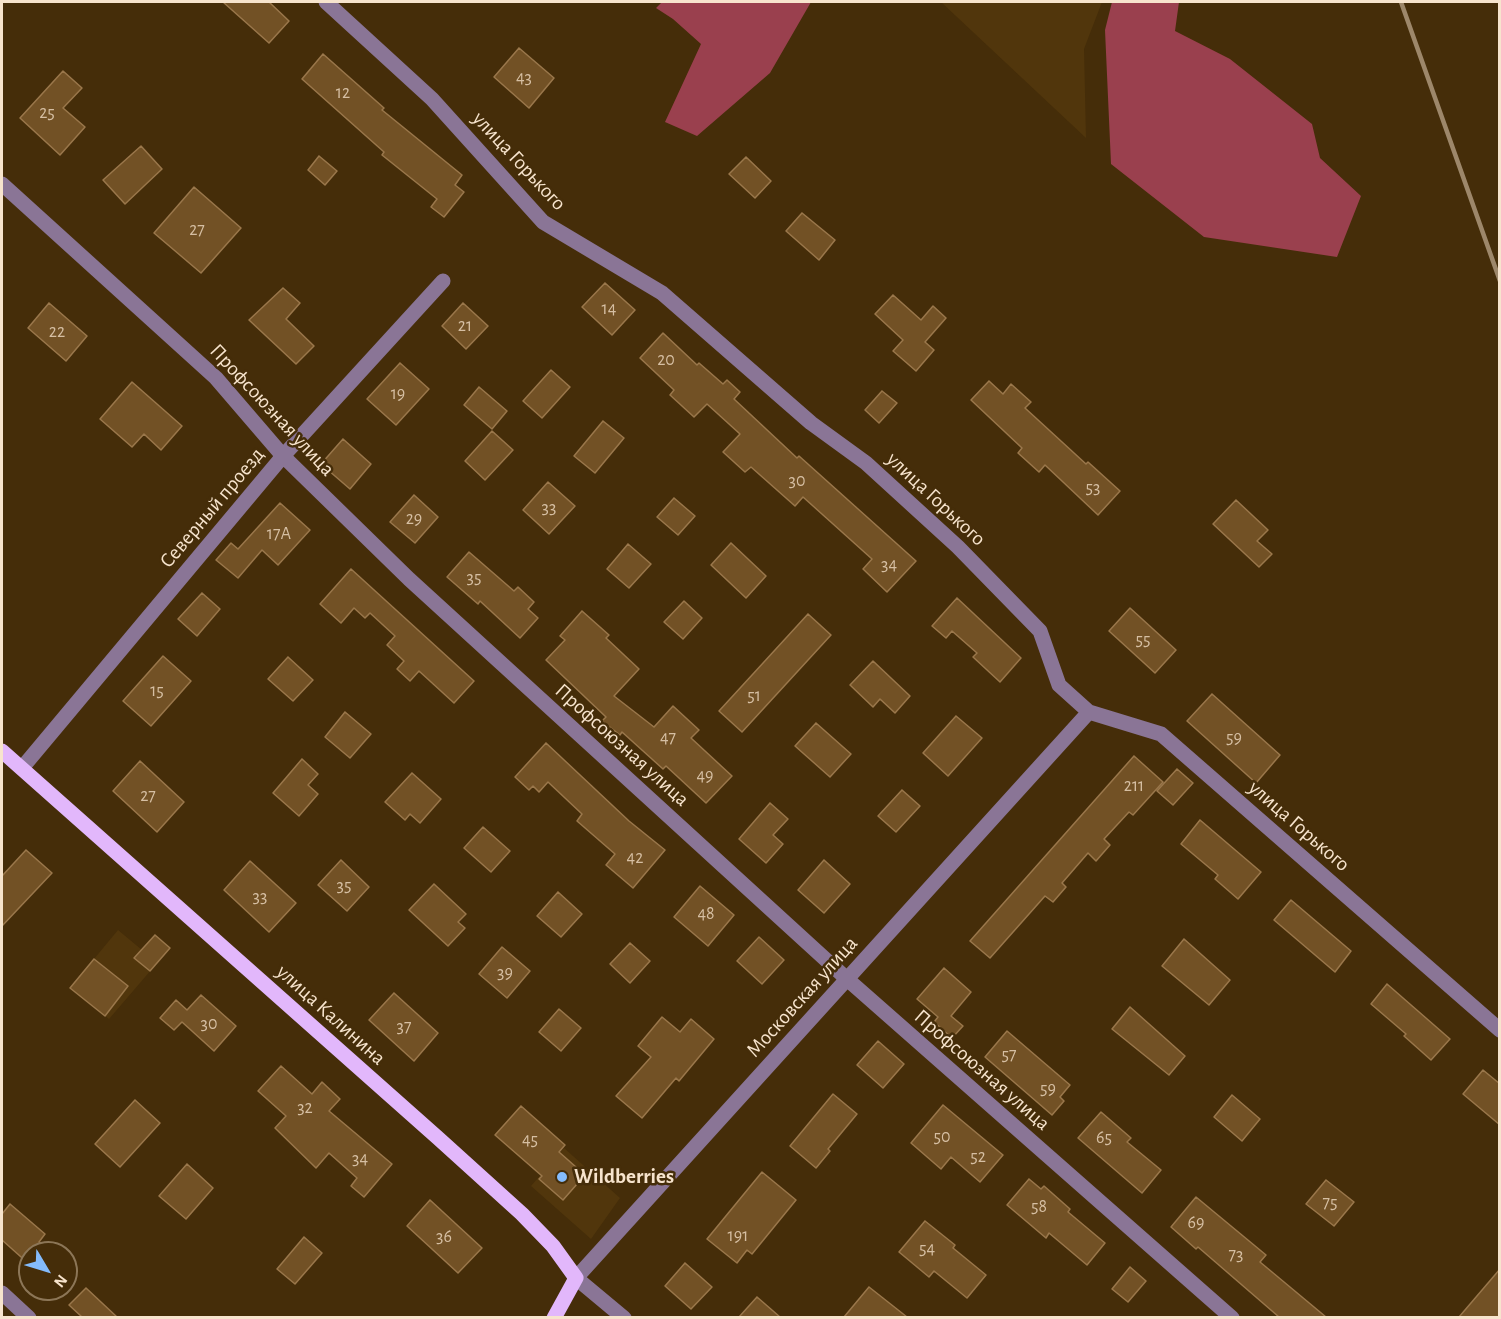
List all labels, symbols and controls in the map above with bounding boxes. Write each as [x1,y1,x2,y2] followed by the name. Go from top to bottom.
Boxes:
[516,67,532,89] house number: 43
[336,82,350,104] house number: 12
[39,102,55,124] house number: 25
[467,106,571,216] street label: улица Горького
[189,219,205,241] house number: 27
[602,298,616,320] house number: 14
[458,315,472,337] house number: 21
[49,321,65,343] house number: 22
[204,339,340,481] street label: Профсоюзная улица
[657,349,675,371] house number: 20
[391,383,405,405] house number: 19
[154,443,270,573] street label: Северный проезд
[881,447,991,551] street label: улица Горького
[789,470,805,492] house number: 30
[1086,477,1100,499] house number: 53
[542,497,556,519] house number: 33
[406,508,422,530] house number: 29
[267,523,291,545] house number: 17А
[881,554,897,576] house number: 34
[467,567,481,589] house number: 35
[1135,629,1151,651] house number: 55
[550,678,694,812] street label: Профсоюзная улица
[150,680,164,702] house number: 15
[747,685,761,707] house number: 51
[660,727,676,749] house number: 47
[1226,727,1242,749] house number: 59
[696,765,714,787] house number: 49
[1124,775,1144,797] house number: 211
[1243,775,1355,877] street label: улица Горького
[140,785,156,807] house number: 27
[627,847,643,869] house number: 42
[337,875,351,897] house number: 35
[253,886,267,908] house number: 33
[697,903,715,925] house number: 48
[741,931,863,1063] street label: Московская улица
[271,959,391,1071] street label: улица Калинина
[497,962,513,984] house number: 39
[909,1004,1055,1136] street label: Профсоюзная улица
[201,1013,217,1035] house number: 30
[397,1016,411,1038] house number: 37
[1001,1044,1017,1066] house number: 57
[1040,1078,1056,1100] house number: 59
[297,1097,313,1119] house number: 32
[933,1126,951,1148] house number: 50
[1096,1127,1112,1149] house number: 65
[522,1129,538,1151] house number: 45
[970,1146,986,1168] house number: 52
[352,1148,368,1170] house number: 34
[574,1164,674,1190] place label: Wildberries
[555,1170,569,1184] marker: Wildberries
[1322,1192,1338,1214] house number: 75
[1031,1196,1047,1218] house number: 58
[1188,1212,1204,1234] house number: 69
[728,1225,748,1247] house number: 191
[436,1226,452,1248] house number: 36
[919,1238,935,1260] house number: 54
[18,1241,78,1301] north arrow
[1229,1244,1243,1266] house number: 73
[51,1272,70,1290] text: N

